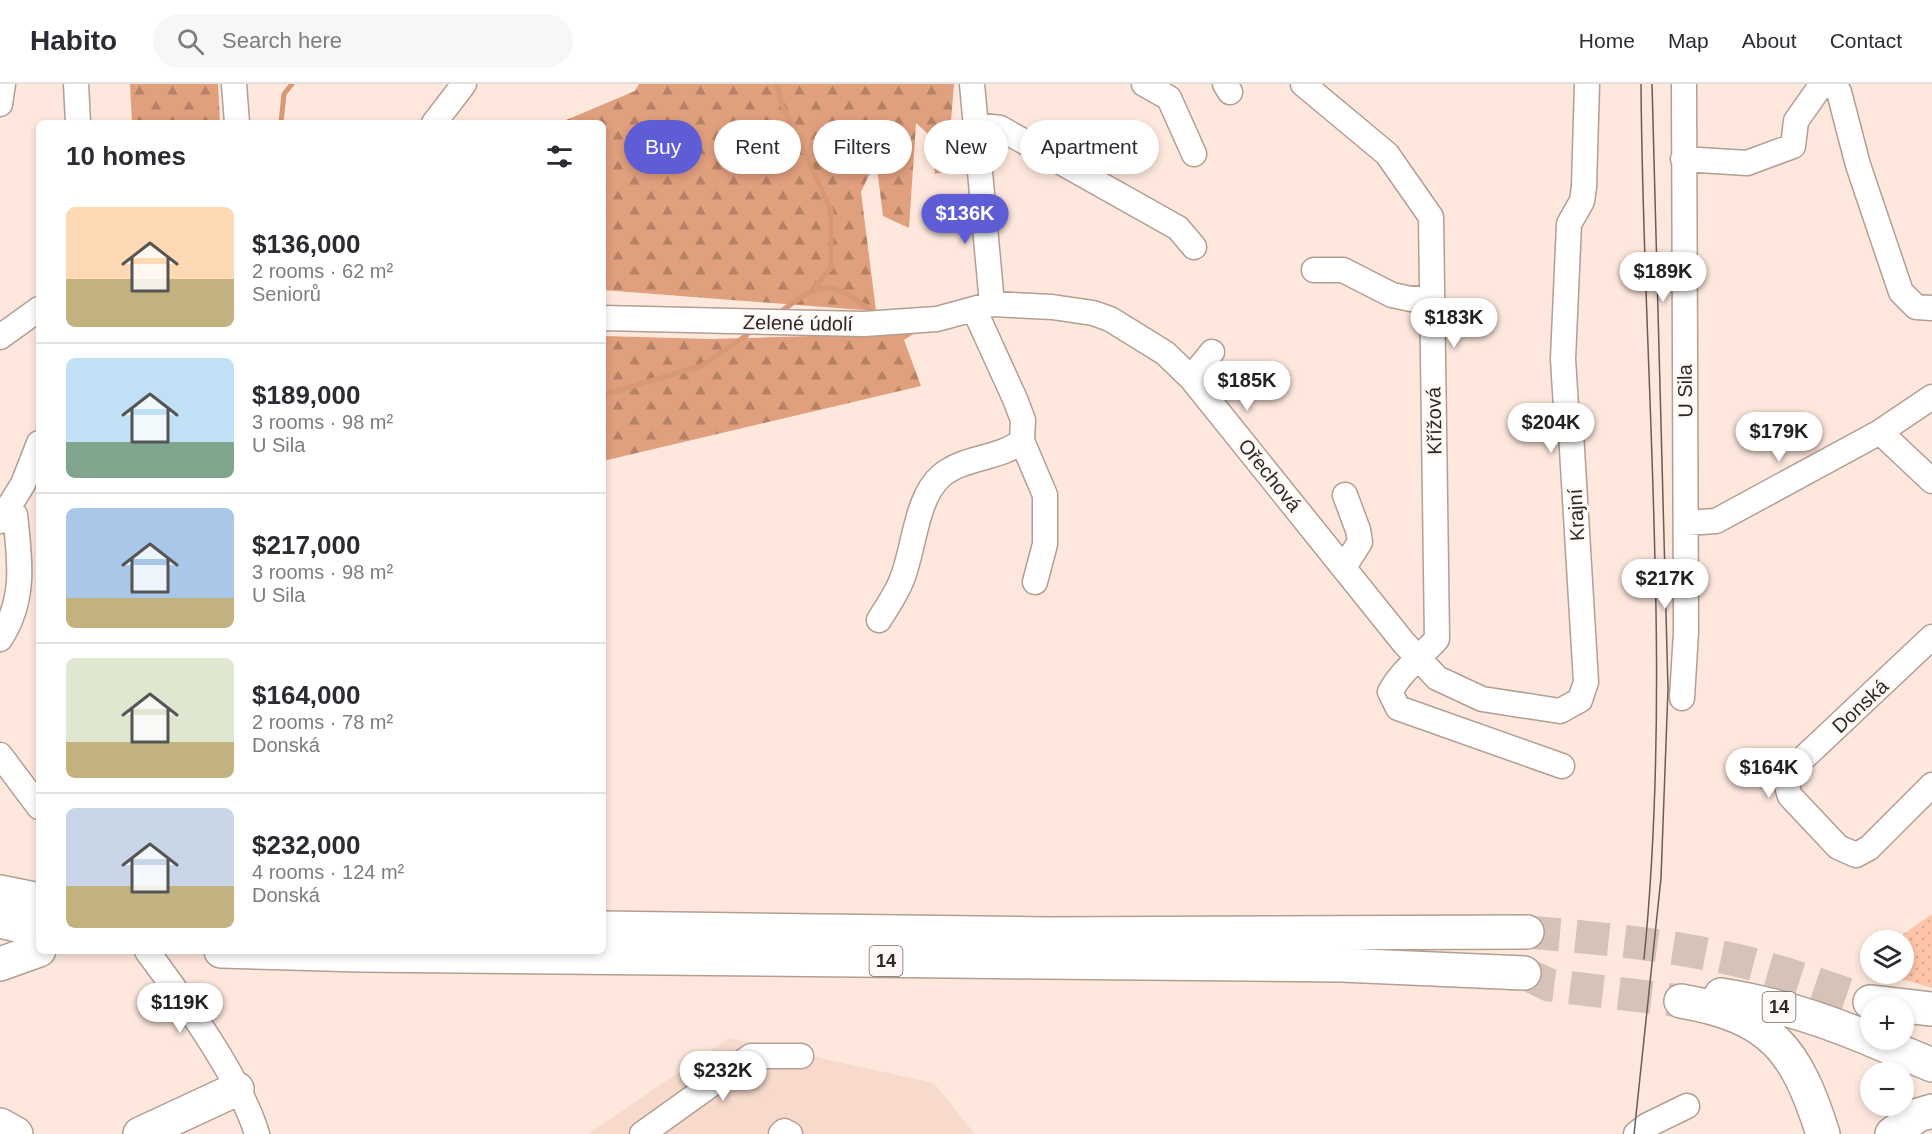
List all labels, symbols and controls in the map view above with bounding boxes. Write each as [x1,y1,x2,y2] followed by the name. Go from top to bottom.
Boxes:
[153,14,573,68] search box
[30,25,117,56] text: Habito
[174,25,207,58] icon: search
[222,28,342,53] text: Search here
[1579,29,1635,52] text: Home
[1668,29,1709,52] text: Map
[1742,29,1797,52] text: About
[1830,29,1902,52] text: Contact
[624,120,702,174] chip: Buy
[714,120,801,174] chip: Rent
[813,120,912,174] chip: Filters
[924,120,1008,174] chip: New
[1020,120,1159,174] chip: Apartment
[543,140,576,173] icon: filters
[66,141,186,171] text: 10 homes
[923,194,1007,245] pin: $136K
[936,202,994,224] text: $136K
[252,229,360,259] text: $136,000
[114,231,186,303] icon: home
[1621,252,1705,303] pin: $189K
[252,260,393,282] text: 2 rooms · 62 m²
[1634,260,1692,282] text: $189K
[252,283,321,305] text: Seniorů
[1412,298,1496,349] pin: $183K
[1425,306,1483,328] text: $183K
[743,311,854,335] street label: Zelené údolí
[1205,361,1289,412] pin: $185K
[1674,363,1696,418] street label: U Sila
[1218,369,1276,391] text: $185K
[252,380,360,410] text: $189,000
[114,382,186,454] icon: home
[1422,386,1446,455] street label: Křížová
[1509,403,1593,454] pin: $204K
[252,411,393,433] text: 3 rooms · 98 m²
[1522,411,1580,433] text: $204K
[1737,412,1821,463] pin: $179K
[1750,420,1808,442] text: $179K
[252,434,305,456] text: U Sila
[1234,434,1306,516] street label: Ořechová
[1564,488,1588,542] street label: Krajní
[252,530,360,560] text: $217,000
[114,532,186,604] icon: home
[1623,559,1707,610] pin: $217K
[252,561,393,583] text: 3 rooms · 98 m²
[1636,567,1694,589] text: $217K
[252,584,305,606] text: U Sila
[1828,674,1893,737] street label: Donská
[252,680,360,710] text: $164,000
[114,682,186,754] icon: home
[252,711,393,733] text: 2 rooms · 78 m²
[252,734,320,756] text: Donská
[1727,748,1811,799] pin: $164K
[1740,756,1798,778] text: $164K
[252,830,360,860] text: $232,000
[114,832,186,904] icon: home
[252,861,404,883] text: 4 rooms · 124 m²
[252,884,320,906] text: Donská
[1860,930,1914,1116] map controls
[1860,930,1914,984] button: layers
[870,946,902,976] road number: 14
[138,983,222,1034] pin: $119K
[151,991,209,1013] text: $119K
[1762,992,1796,1022] road number: 14
[1860,996,1914,1050] button: +
[681,1051,765,1102] pin: $232K
[694,1059,752,1081] text: $232K
[1860,1062,1914,1116] button: −

